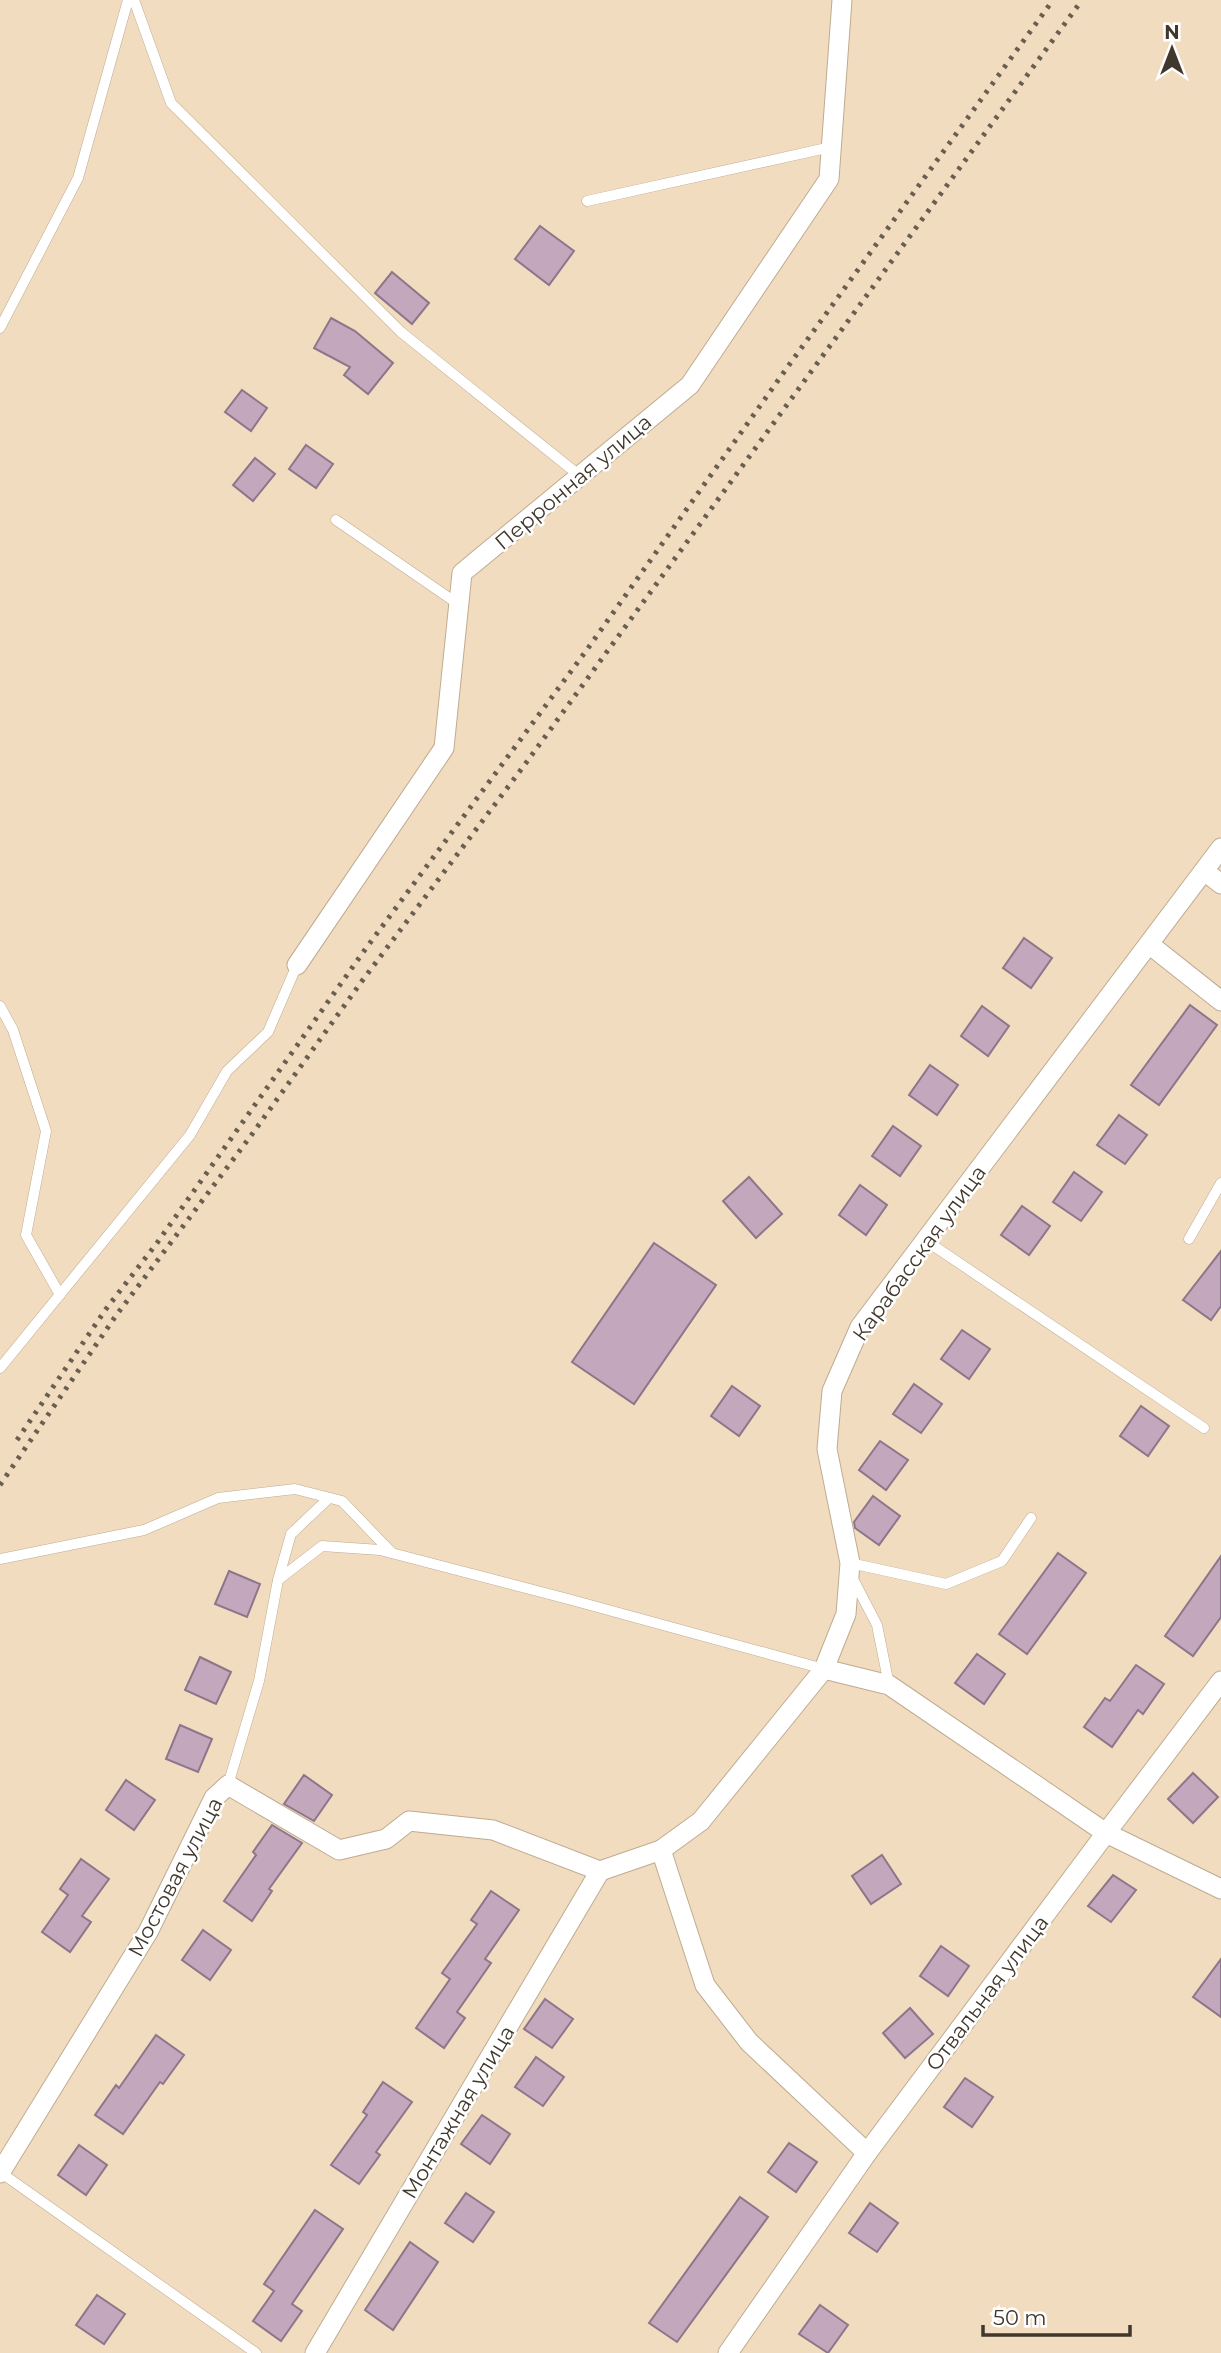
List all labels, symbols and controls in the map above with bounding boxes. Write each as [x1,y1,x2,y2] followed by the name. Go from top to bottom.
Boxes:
[1137,14,1207,84] north arrow
[1164,21,1180,44] text: N
[490,409,656,555] street label: Перронная улица
[847,1160,991,1346] street label: Карабасская улица
[122,1793,228,1961] street label: Мостовая улица
[921,1910,1053,2076] street label: Отвальная улица
[396,2021,520,2203] street label: Монтажная улица
[983,2294,1130,2338] scale bar
[993,2305,1047,2330] text: 50 m

